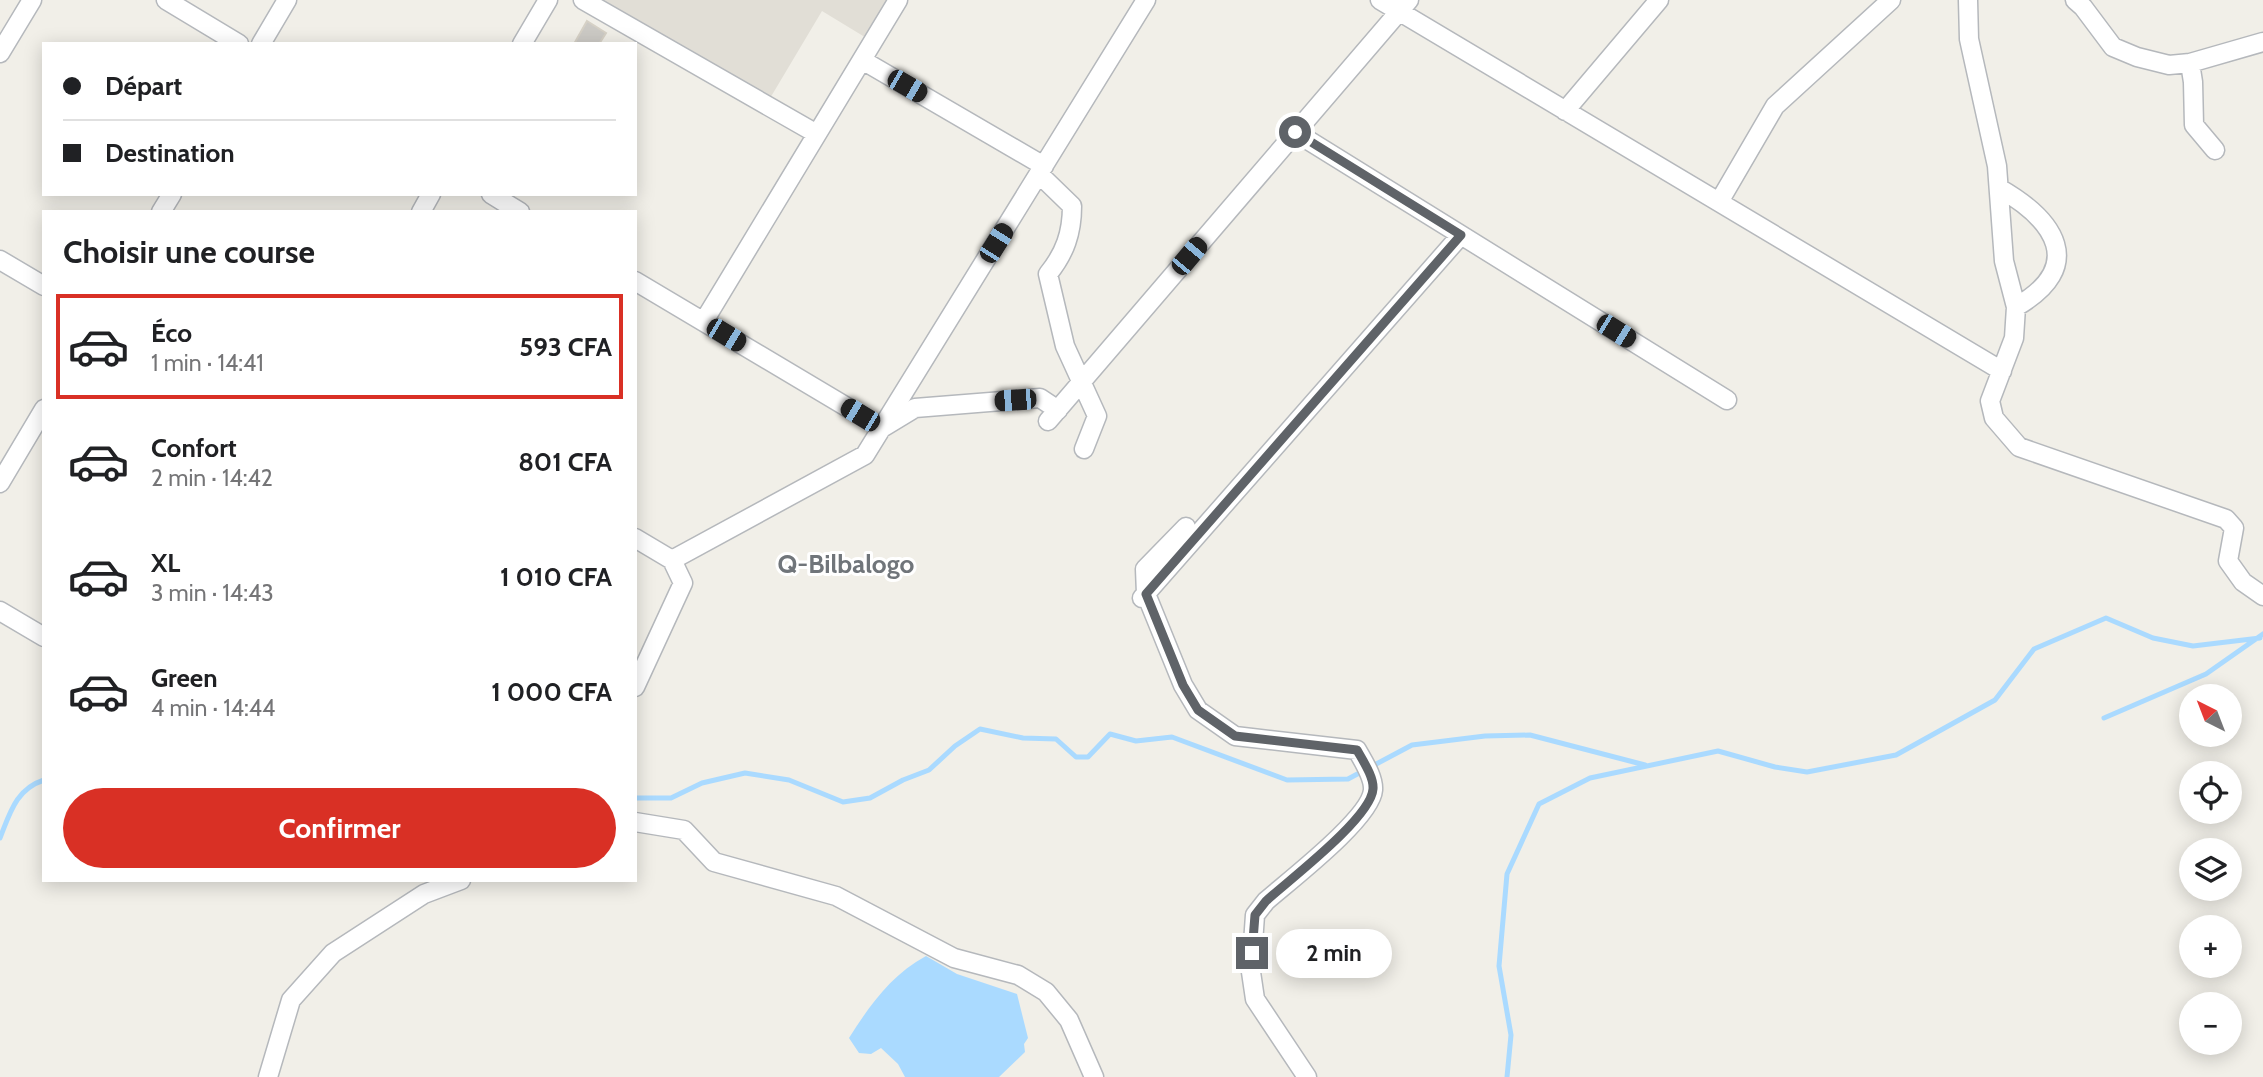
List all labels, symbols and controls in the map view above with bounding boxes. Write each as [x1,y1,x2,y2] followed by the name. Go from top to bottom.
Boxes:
[884,66,931,106] car
[105,70,182,102] text: Départ
[1279,116,1311,148] route start
[105,137,235,169] text: Destination
[976,220,1017,266] car
[63,232,315,271] text: Choisir une course
[1168,233,1211,279] car
[1593,311,1640,351] car
[67,315,130,378] icon: car
[703,315,750,355] car
[151,317,192,349] text: Éco
[519,331,612,363] text: 593 CFA
[151,349,264,377] text: 1 min · 14:41
[994,388,1037,412] car
[837,395,884,435] car
[67,430,130,493] icon: car
[151,432,237,464] text: Confort
[518,446,612,478] text: 801 CFA
[151,464,273,492] text: 2 min · 14:42
[67,545,130,608] icon: car
[151,547,180,579] text: XL
[778,548,915,580] district label: Q-Bilbalogo
[500,561,612,593] text: 1 010 CFA
[151,579,274,607] text: 3 min · 14:43
[67,660,130,723] icon: car
[151,662,218,694] text: Green
[491,676,612,708] text: 1 000 CFA
[2179,684,2242,747] north arrow
[2179,684,2242,1055] map controls
[151,694,275,722] text: 4 min · 14:44
[2179,761,2242,824] button: locate
[63,788,616,868] button: Confirmer
[2179,838,2242,901] button: layers
[2179,915,2242,978] button: +
[1276,928,1392,978] callout: 2 min
[1236,937,1268,969] route end
[1306,939,1362,967] text: 2 min
[2179,992,2242,1055] button: −

